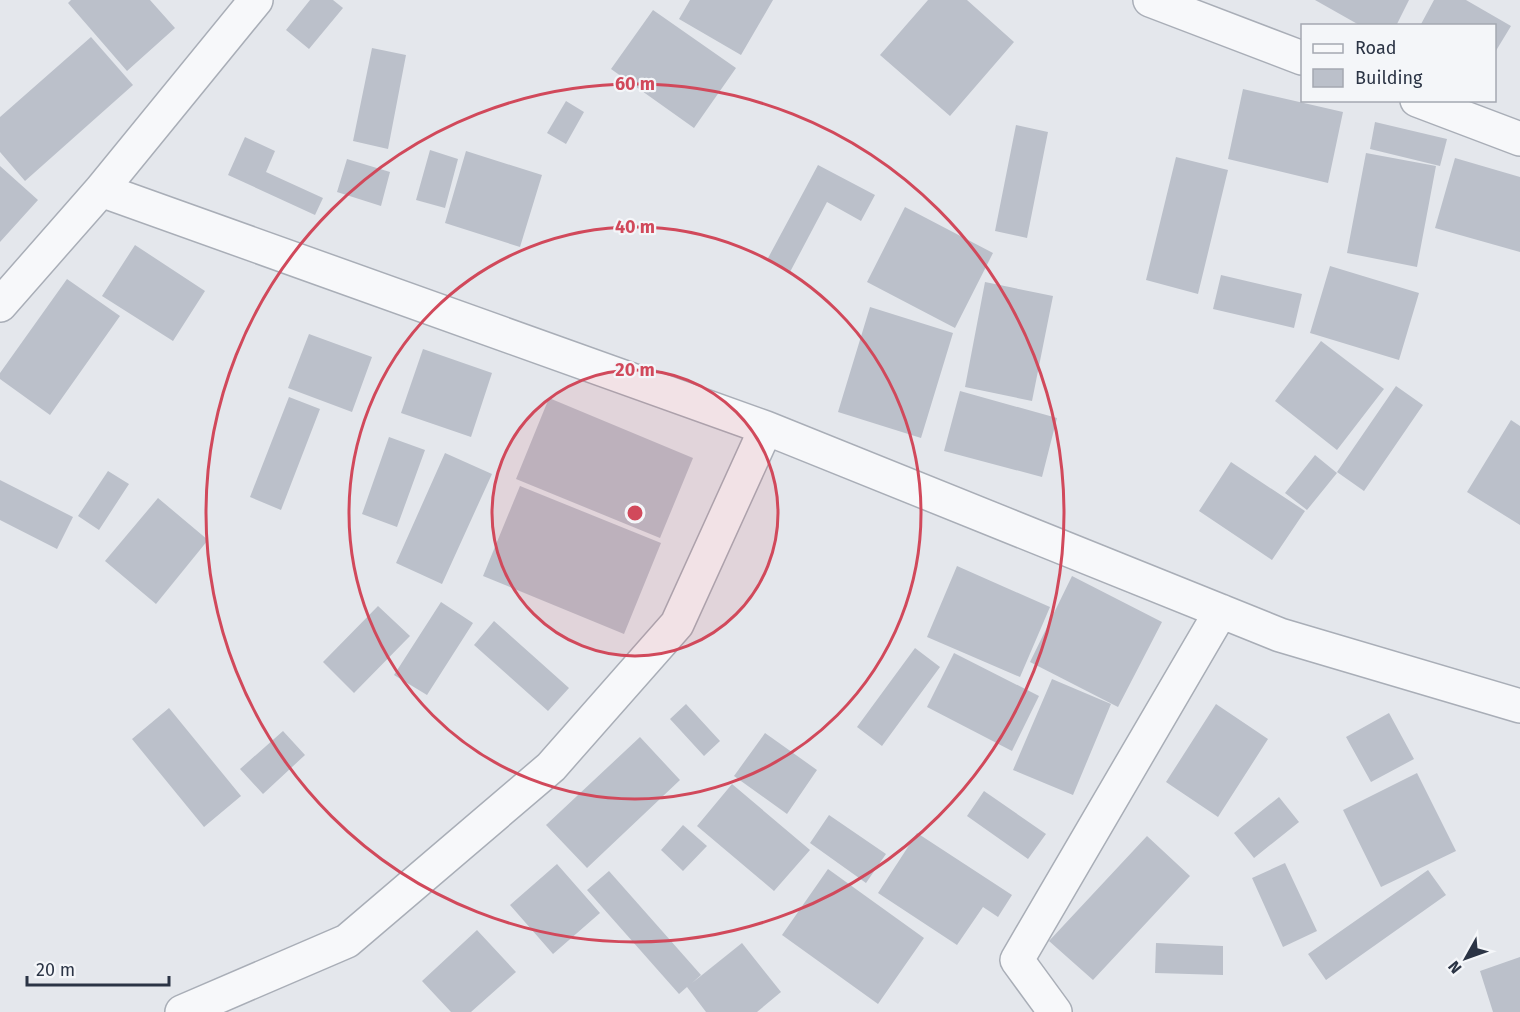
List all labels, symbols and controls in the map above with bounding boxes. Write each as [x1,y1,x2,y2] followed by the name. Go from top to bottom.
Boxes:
[1301,24,1496,102] legend
[1355,37,1397,59] text: Road
[1355,67,1423,89] text: Building
[615,73,655,95] text: 60 m
[615,216,655,238] text: 40 m
[615,359,655,381] text: 20 m
[625,503,645,523] centre of rings
[1436,928,1496,988] north arrow
[27,949,170,987] scale bar
[1444,957,1466,977] text: N
[36,959,75,981] text: 20 m

